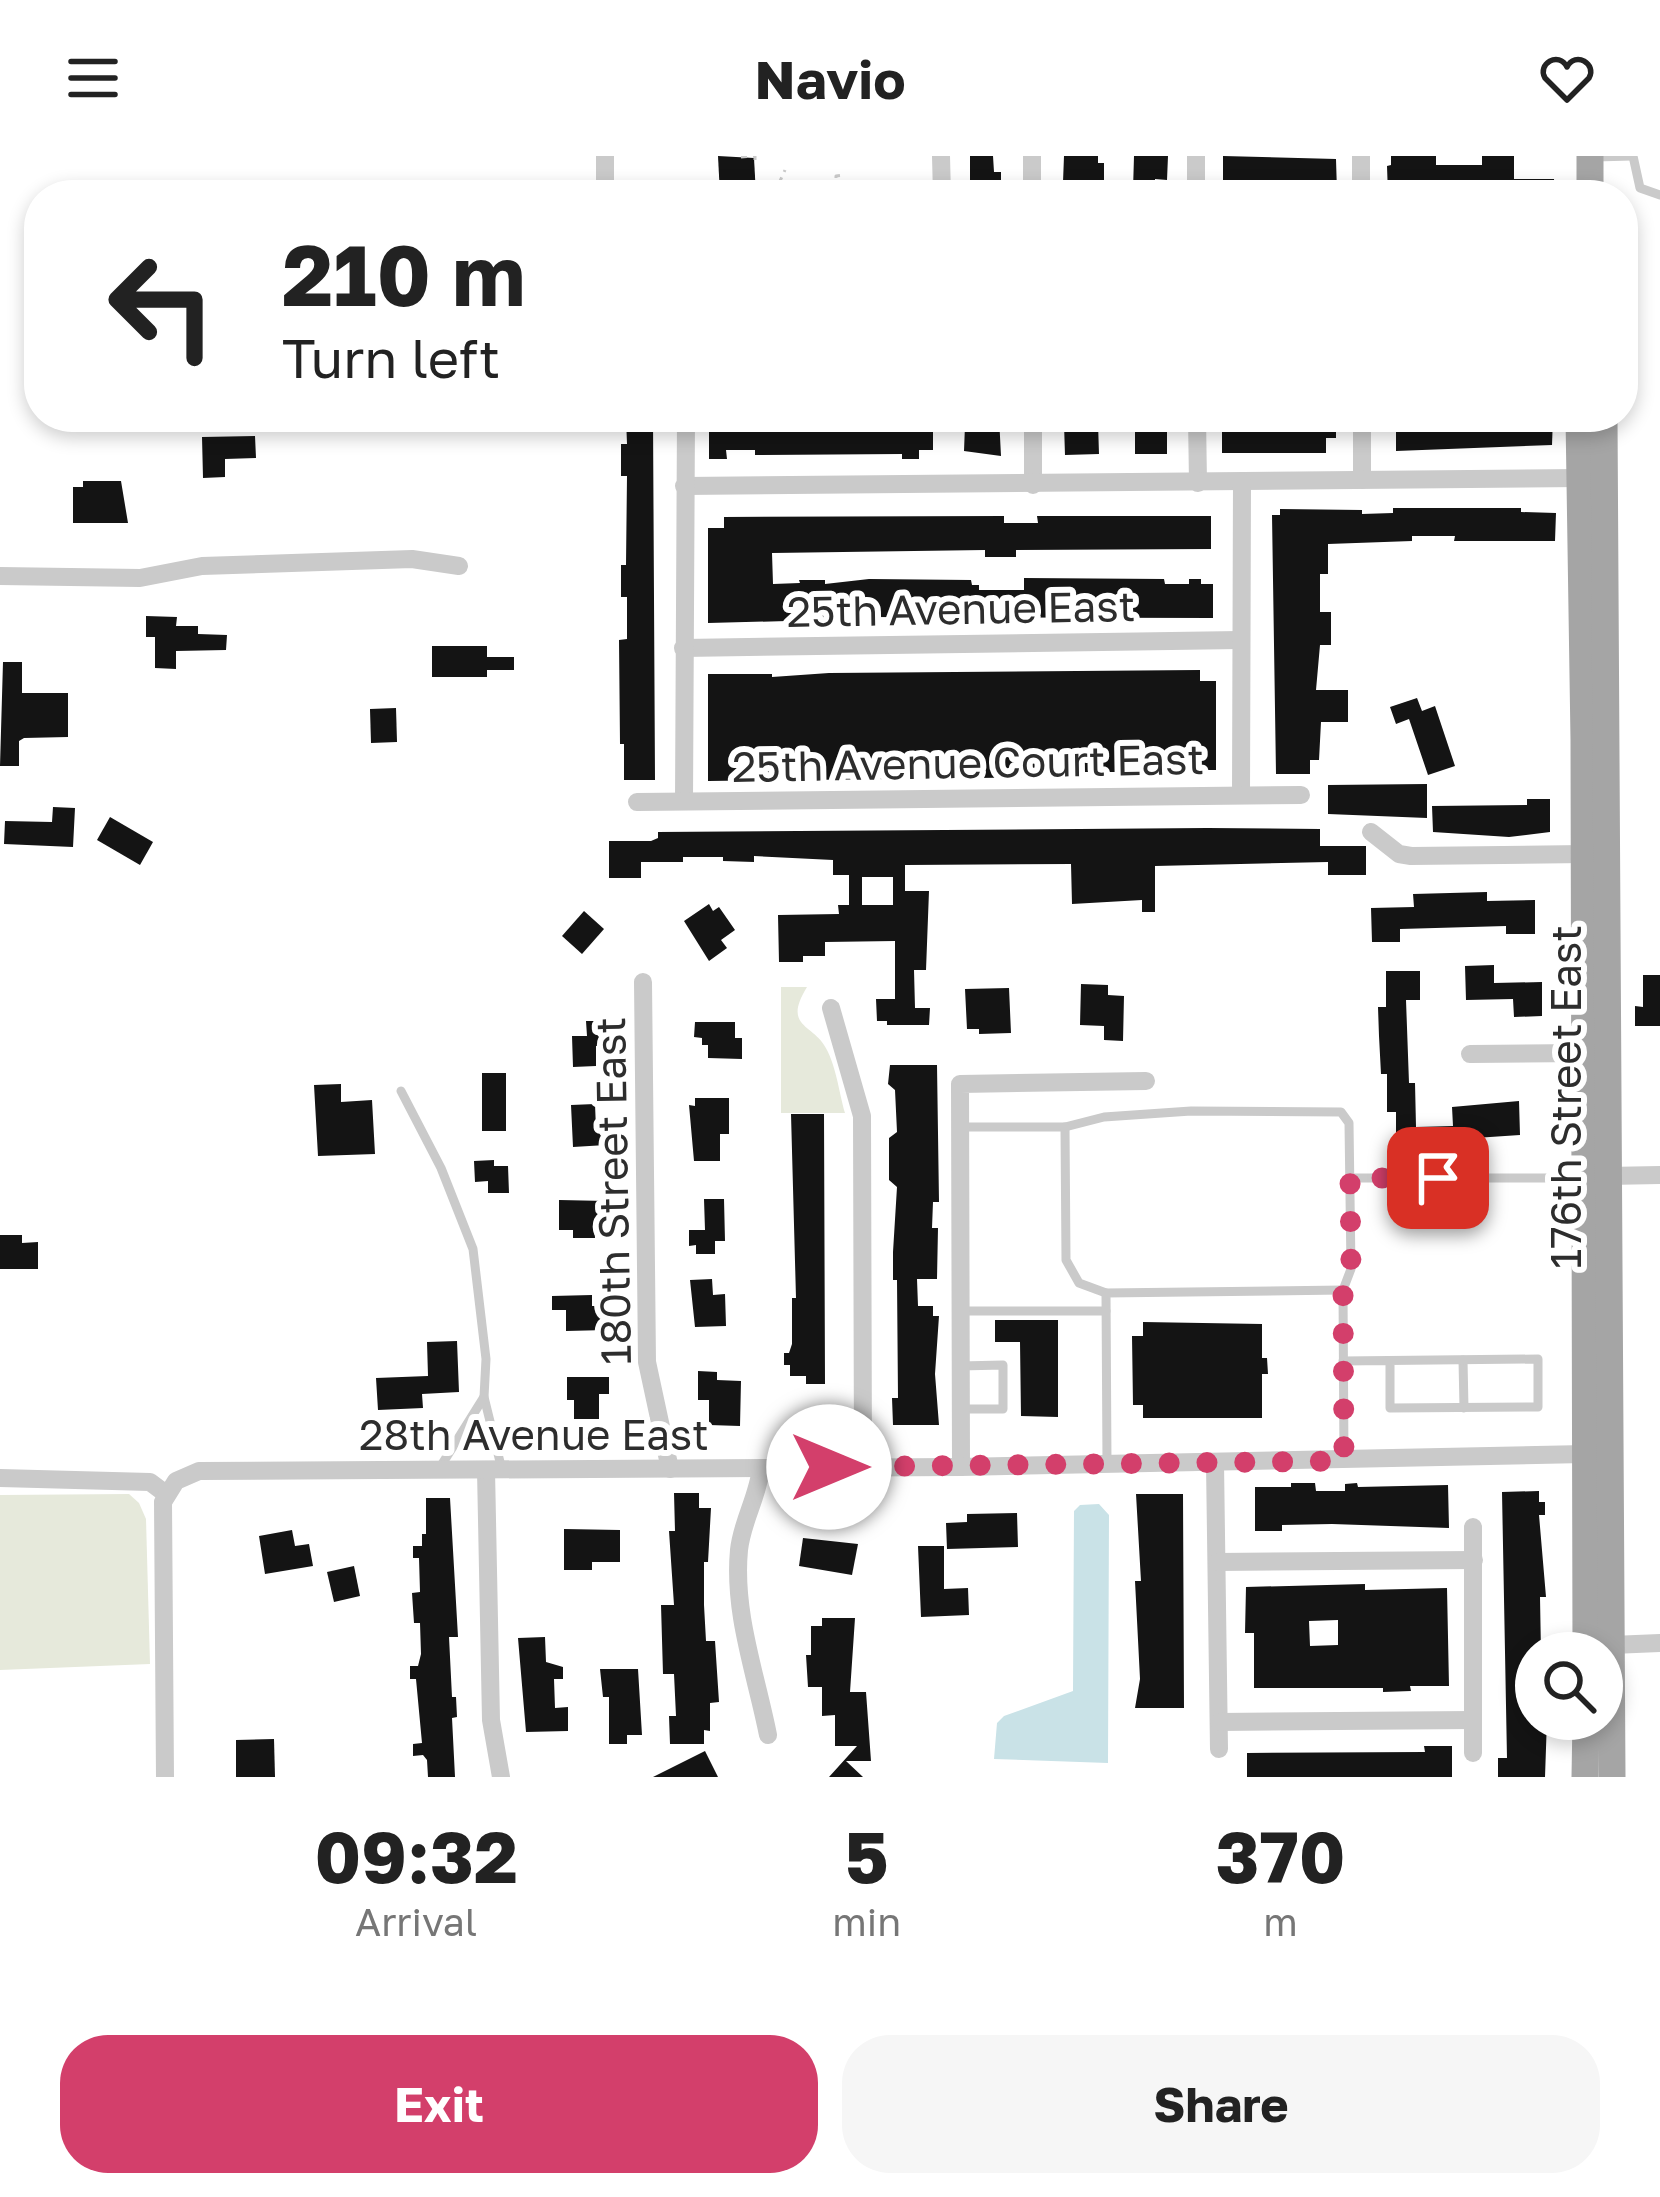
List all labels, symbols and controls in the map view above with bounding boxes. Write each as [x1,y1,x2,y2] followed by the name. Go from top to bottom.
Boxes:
[60,45,126,111] icon: menu
[1534,45,1600,111] icon: heart
[754,46,906,111] text: Navio
[282,224,526,324] text: 210 m
[84,228,240,384] icon: left
[282,325,500,390] text: Turn left
[786,580,1136,636] street label: 25th Avenue East
[731,733,1205,791] street label: 25th Avenue Court East
[1540,925,1590,1269] street label: 176th Street East
[584,1017,640,1365] street label: 180th Street East
[1387,1127,1489,1229] pin
[1405,1145,1471,1211] icon: arrive
[766,1404,892,1530] position arrow
[359,1409,709,1459] street label: 28th Avenue East
[1515,1632,1623,1740] map controls
[1515,1632,1623,1740] button: search
[314,1812,518,1899] text: 09:32
[845,1812,889,1899] text: 5
[1216,1812,1346,1899] text: 370
[355,1898,477,1945] text: Arrival
[832,1898,901,1945] text: min
[1263,1898,1298,1945] text: m
[60,2035,818,2173] button: Exit
[842,2035,1600,2173] button: Share

